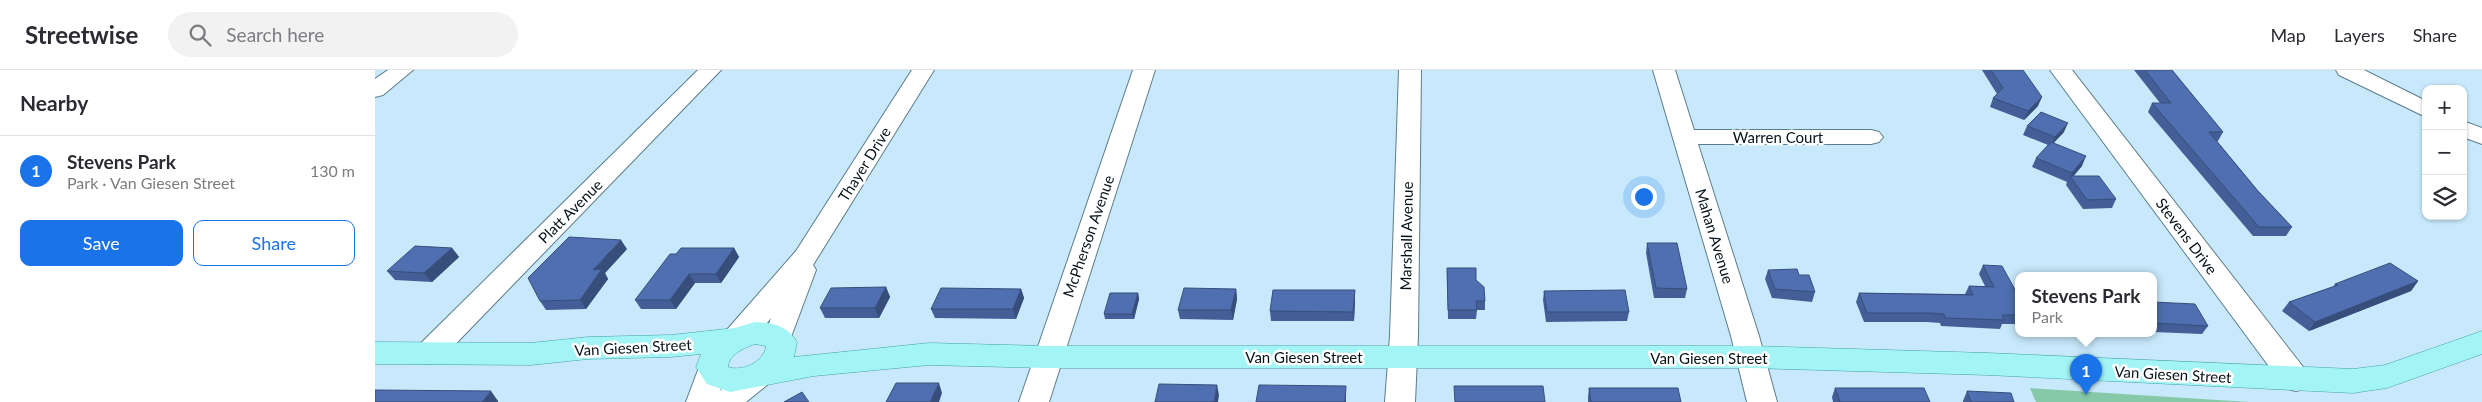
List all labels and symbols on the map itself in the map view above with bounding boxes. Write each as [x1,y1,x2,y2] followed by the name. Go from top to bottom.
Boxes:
[834,123,894,205] street label: Thayer Drive
[1733,128,1824,146] street label: Warren Court
[1059,173,1117,299] street label: McPherson Avenue
[534,175,606,247] street label: Platt Avenue
[1396,181,1416,291] street label: Marshall Avenue
[1631,184,1657,210] your location
[1692,186,1738,286] street label: Mahan Avenue
[2152,194,2222,278] street label: Stevens Drive
[574,335,693,359] street label: Van Giesen Street
[1245,348,1363,366] street label: Van Giesen Street
[1650,349,1768,367] street label: Van Giesen Street
[2070,354,2102,395] pin: 1
[2114,362,2233,386] street label: Van Giesen Street

